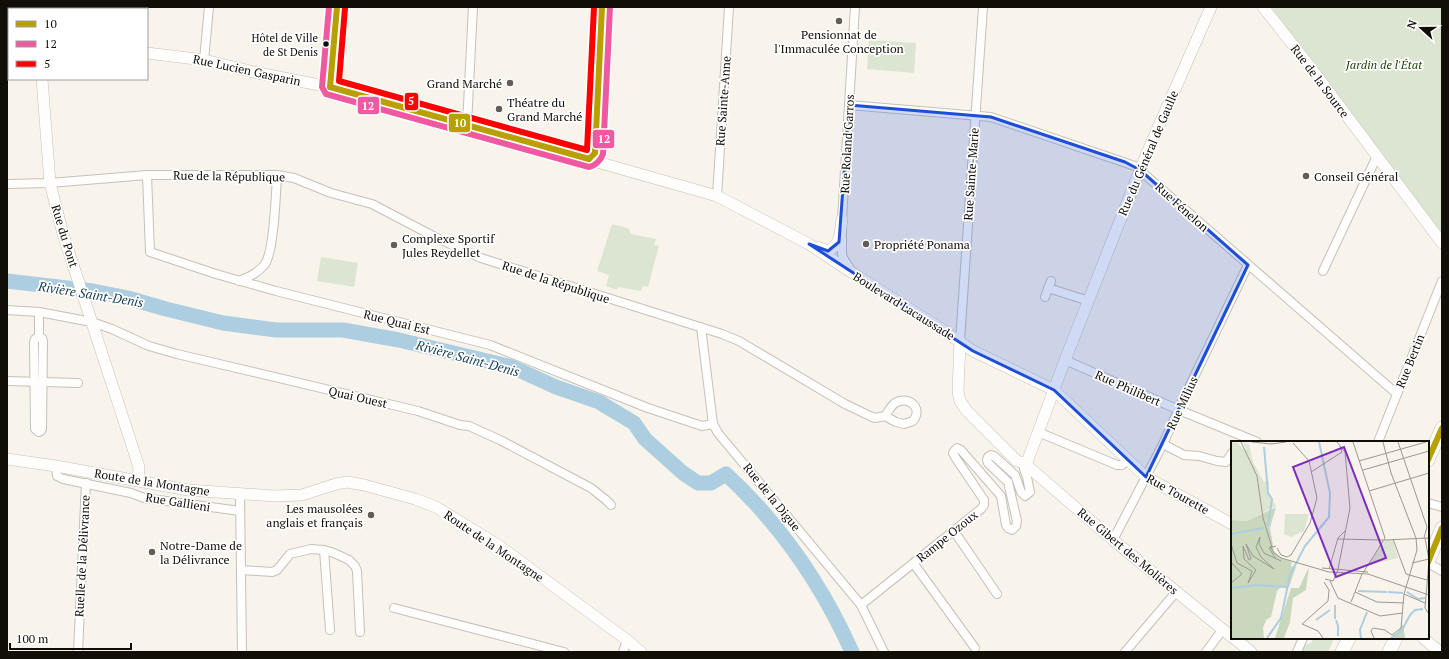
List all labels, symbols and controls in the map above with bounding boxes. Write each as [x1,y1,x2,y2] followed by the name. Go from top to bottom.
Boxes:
[8,8,148,80] legend
[1401,8,1441,48] north arrow
[44,16,57,31] text: 10
[834,16,844,26] marker: Pensionnat de l'Immaculée Conception
[1404,17,1420,31] text: N
[774,27,904,56] place label: Pensionnat de l'Immaculée Conception
[251,31,318,59] place label: Hôtel de Ville de St Denis
[44,36,57,51] text: 12
[321,39,331,49] marker: Hôtel de Ville de St Denis
[1288,41,1352,121] street label: Rue de la Source
[192,51,302,89] street label: Rue Lucien Gasparin
[712,55,734,147] street label: Rue Sainte-Anne
[44,56,50,71] text: 5
[1345,57,1423,72] park label: Jardin de l'État
[427,76,502,91] place label: Grand Marché
[505,78,515,88] marker: Grand Marché
[1115,88,1181,218] street label: Rue du Général de Gaulle
[404,92,419,111] line badge: 5
[408,94,414,108] text: 5
[837,94,857,194] street label: Rue Roland Garros
[507,95,582,124] place label: Théatre du Grand Marché
[357,96,380,115] line badge: 12
[362,99,374,113] text: 12
[494,104,504,114] marker: Théatre du Grand Marché
[448,113,471,133] line badge: 10
[454,116,466,130] text: 10
[960,127,982,221] street label: Rue Sainte-Marie
[592,129,615,149] line badge: 12
[598,132,610,146] text: 12
[173,168,285,184] street label: Rue de la République
[1314,169,1399,184] place label: Conseil Général
[1301,171,1311,181] marker: Conseil Général
[1152,179,1212,235] street label: Rue Fénelon
[48,203,82,270] street label: Rue du Pont
[402,231,495,260] place label: Complexe Sportif Jules Reydellet
[874,237,970,252] place label: Propriété Ponama
[861,239,871,249] marker: Propriété Ponama
[389,240,399,250] marker: Complexe Sportif Jules Reydellet
[500,258,612,306] street label: Rue de la République
[850,269,958,343] street label: Boulevard Lacaussade
[36,277,145,311] water label: Rivière Saint-Denis
[362,306,433,338] street label: Rue Quai Est
[1392,332,1428,390] street label: Rue Bertin
[413,335,522,381] water label: Rivière Saint-Denis
[1093,367,1164,409] street label: Rue Philibert
[1163,374,1201,432] street label: Rue Milius
[327,383,389,411] street label: Quai Ouest
[1231,441,1429,639] inset map
[740,460,804,534] street label: Rue de la Digue
[93,465,211,499] street label: Route de la Montagne
[1144,471,1212,517] street label: Rue Tourette
[145,489,212,515] street label: Rue Gallieni
[71,495,93,617] street label: Ruelle de la Délivrance
[266,501,363,530] place label: Les mausolées anglais et français
[1075,504,1181,598] street label: Rue Gibert des Molières
[914,506,981,565] street label: Rampe Ozoux
[441,507,547,585] street label: Route de la Montagne
[366,510,376,520] marker: Les mausolées anglais et français
[160,538,242,567] place label: Notre-Dame de la Délivrance
[147,547,157,557] marker: Notre-Dame de la Délivrance
[10,625,131,651] scale bar
[16,631,49,646] text: 100 m

